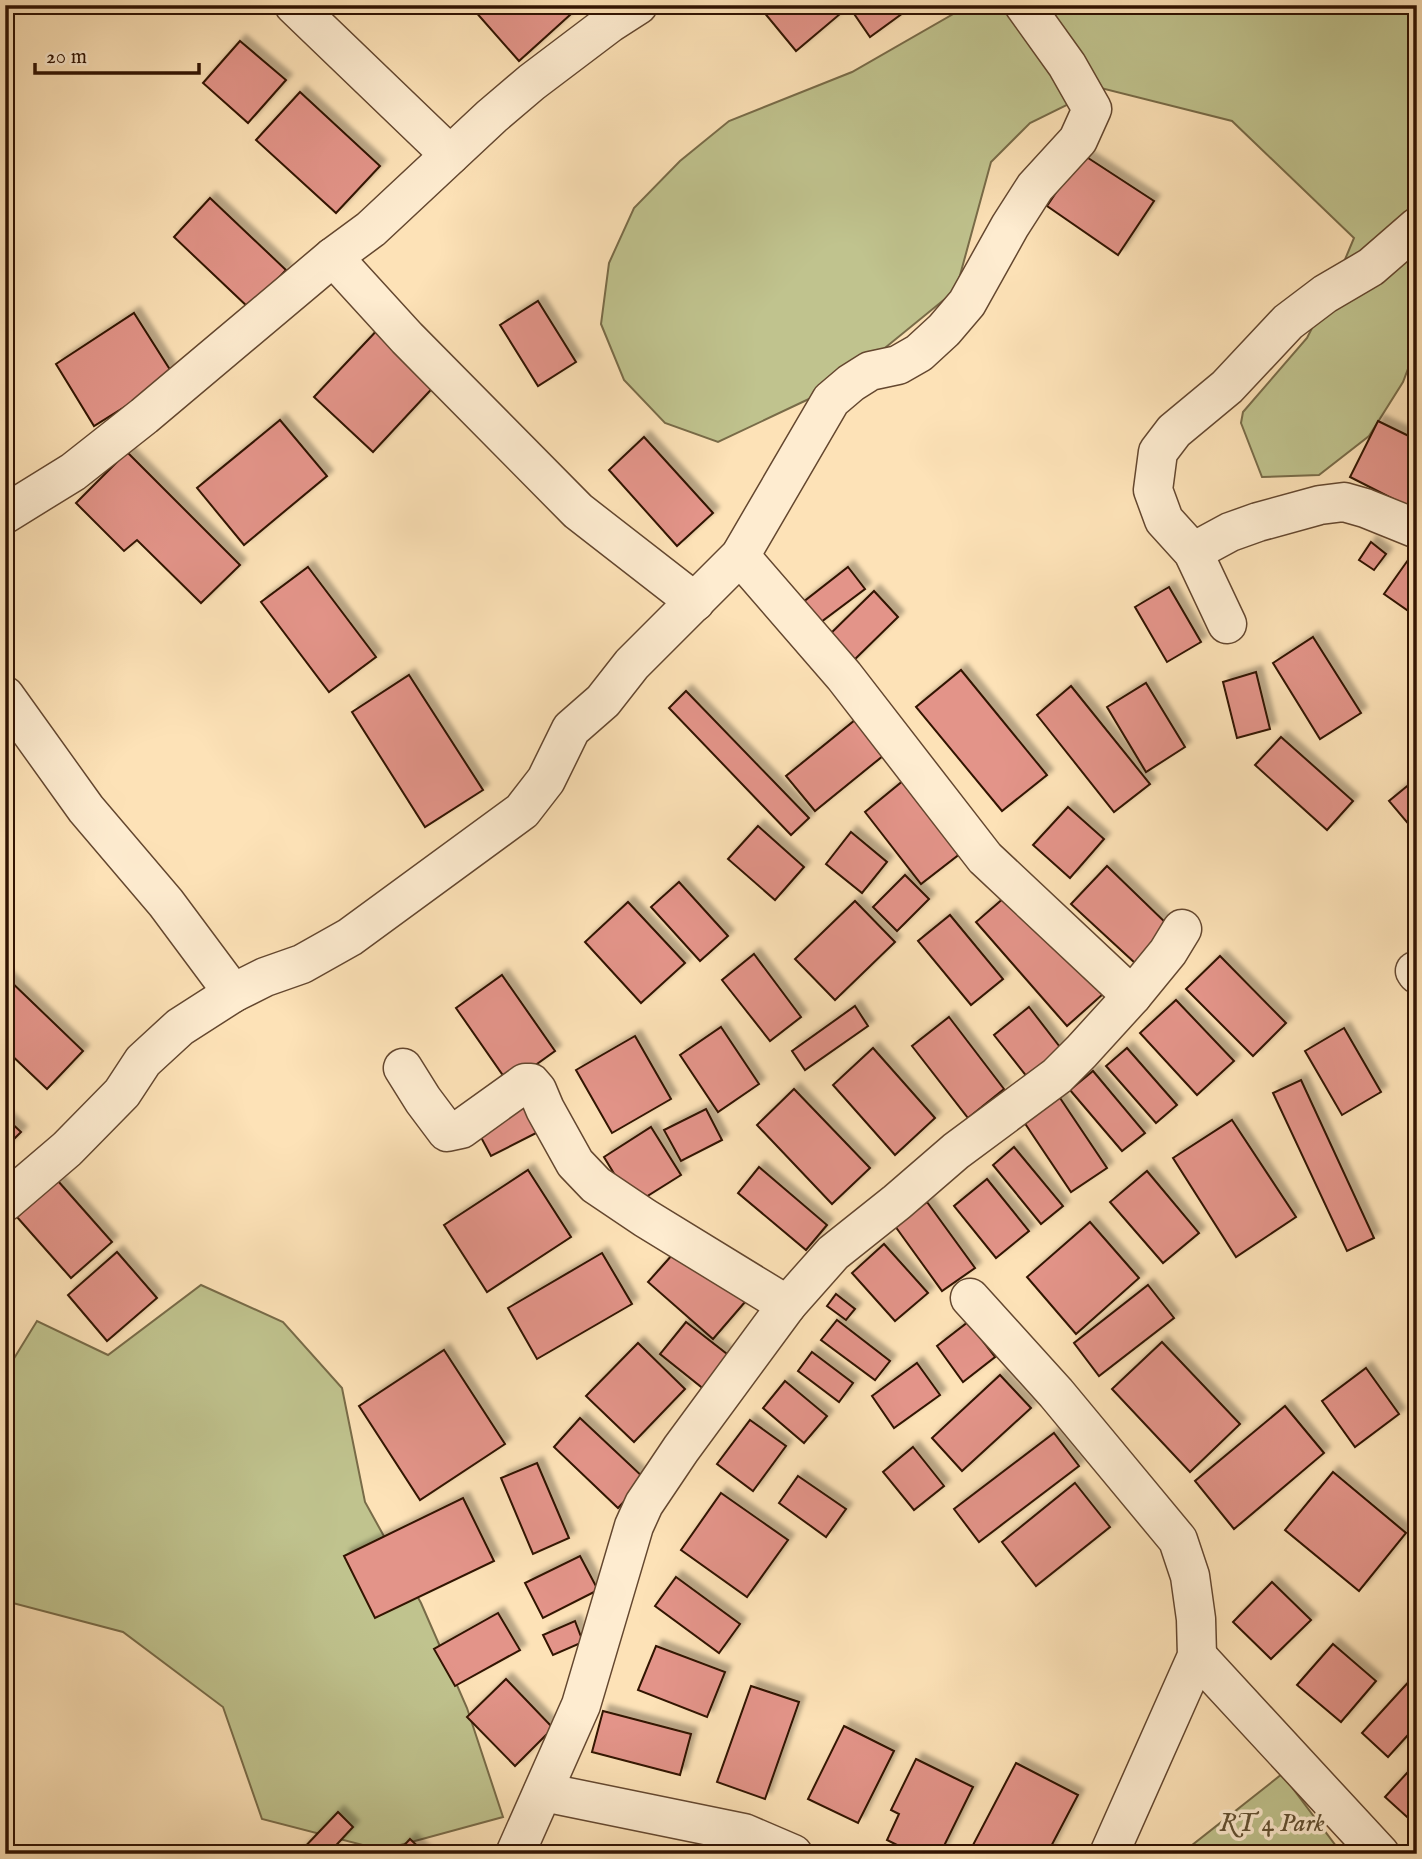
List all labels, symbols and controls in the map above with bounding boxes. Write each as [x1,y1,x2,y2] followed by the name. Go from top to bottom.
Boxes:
[35,32,200,76] scale bar
[46,44,87,71] text: 20 m
[1219,1807,1325,1840] park label: RT 4 Park

